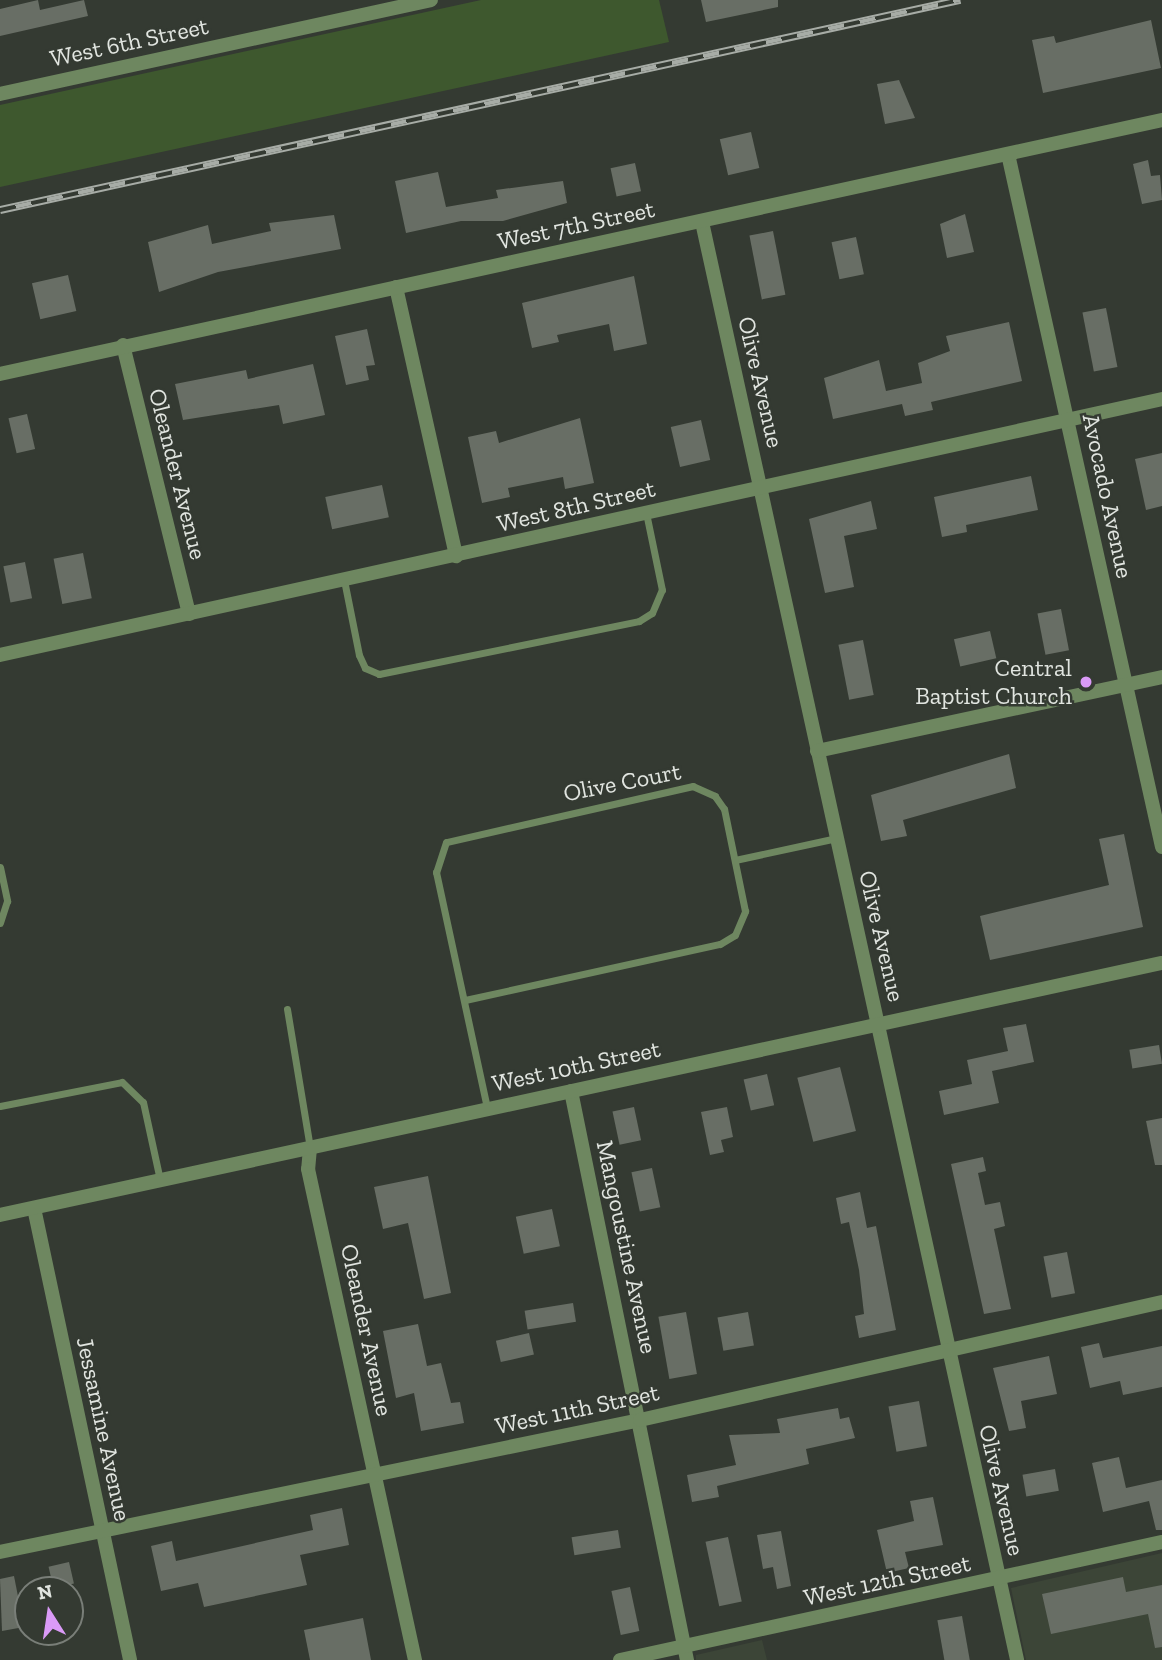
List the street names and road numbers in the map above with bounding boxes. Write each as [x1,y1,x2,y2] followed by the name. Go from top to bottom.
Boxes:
[47,11,211,73] street label: West 6th Street
[495,194,657,256] street label: West 7th Street
[732,313,790,451] street label: Olive Avenue
[143,385,213,563] street label: Oleander Avenue
[1076,411,1140,581] street label: Avocado Avenue
[494,474,658,538] street label: West 8th Street
[561,757,683,807] street label: Olive Court
[853,867,911,1005] street label: Olive Avenue
[489,1034,663,1098] street label: West 10th Street
[590,1137,664,1357] street label: Mangoustine Avenue
[335,1241,399,1419] street label: Oleander Avenue
[70,1334,138,1524] street label: Jessamine Avenue
[492,1378,662,1440] street label: West 11th Street
[973,1421,1031,1559] street label: Olive Avenue
[801,1548,973,1612] street label: West 12th Street

